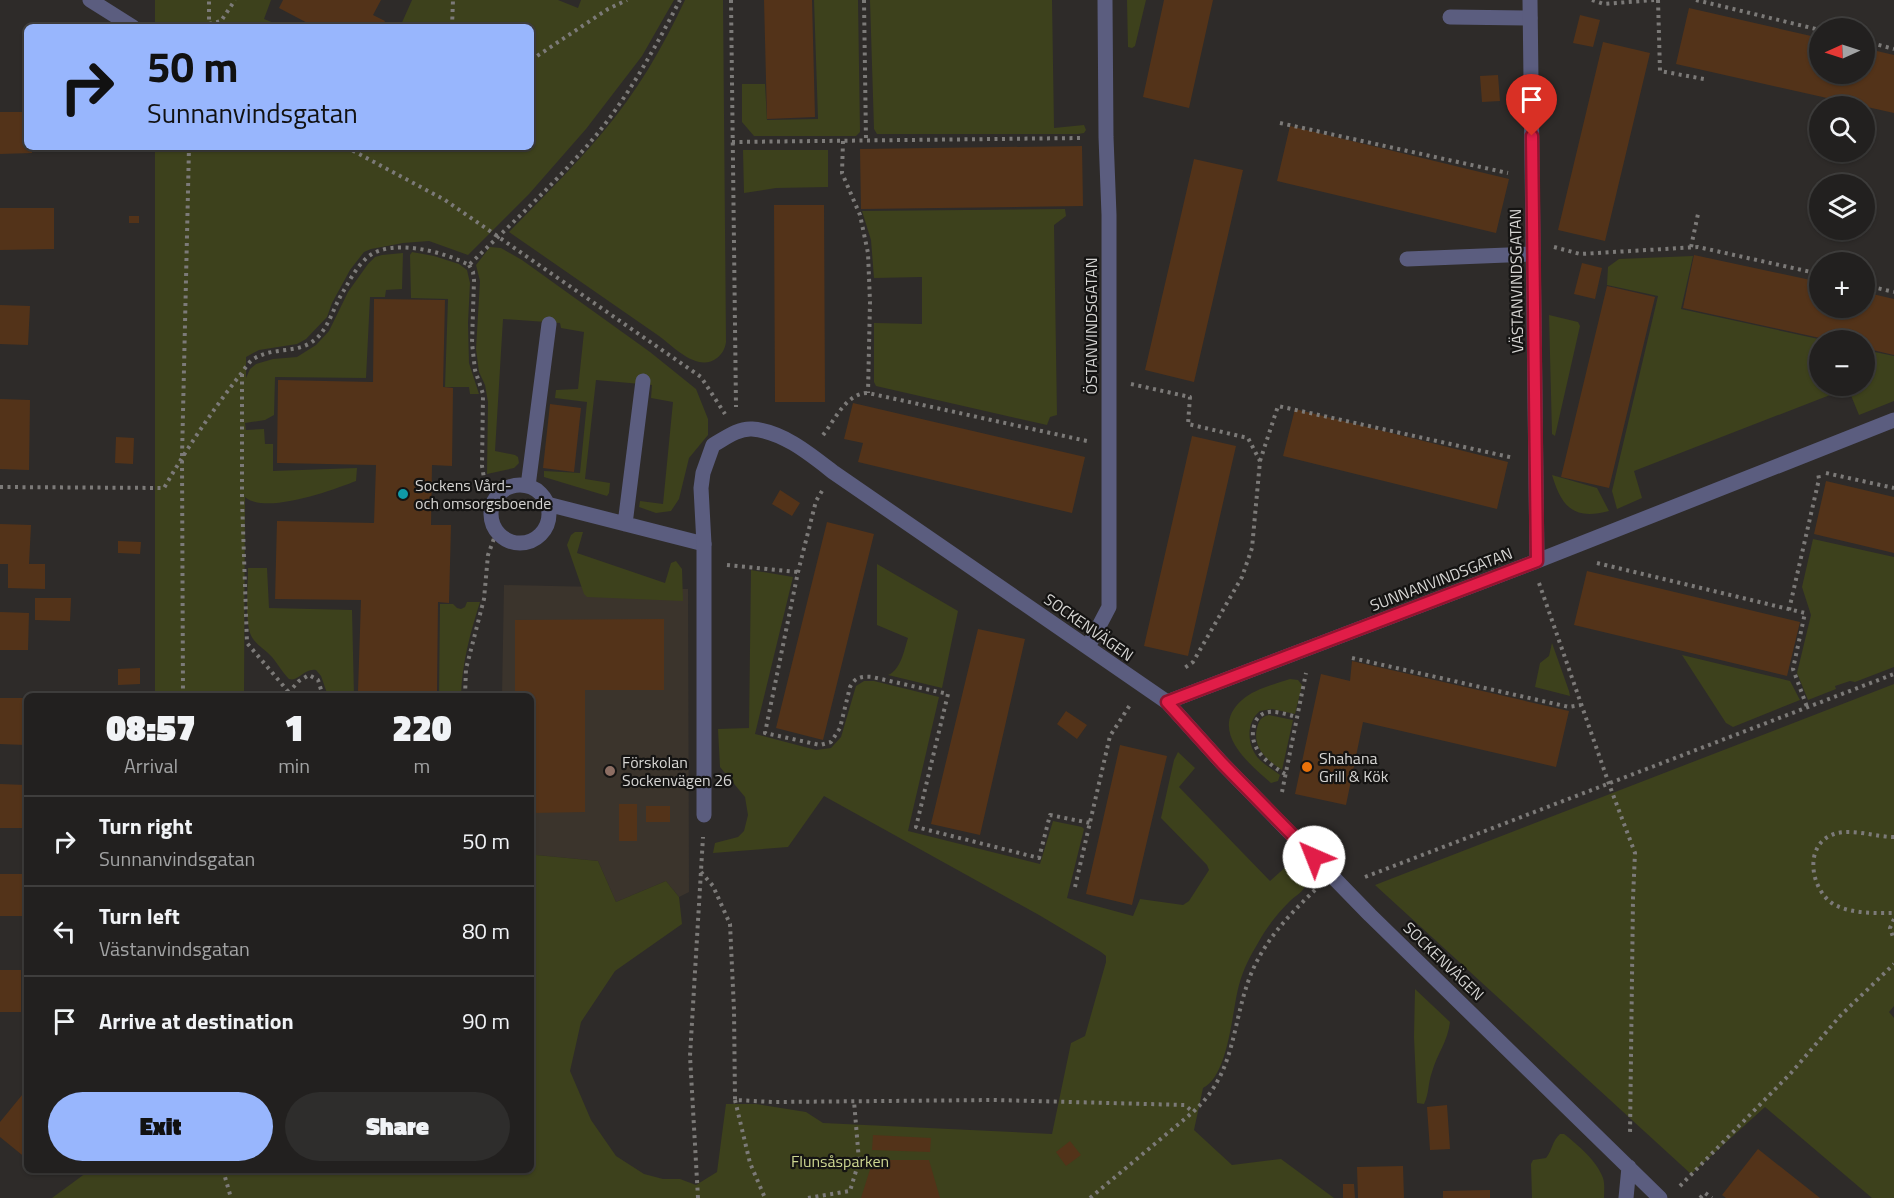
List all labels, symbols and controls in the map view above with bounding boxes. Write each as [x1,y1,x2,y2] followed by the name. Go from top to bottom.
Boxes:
[1809,18,1875,84] north arrow
[1809,18,1875,396] map controls
[147,34,239,98] text: 50 m
[48,48,126,126] icon: right
[1506,74,1557,136] pin
[1515,83,1548,116] icon: arrive
[147,92,358,133] text: Sunnanvindsgatan
[1809,96,1875,162] button: search
[1809,174,1875,240] button: layers
[1503,208,1529,354] street label: VÄSTANVINDSGATAN
[1809,252,1875,318] button: +
[1079,258,1103,394] street label: ÖSTANVINDSGATAN
[1809,330,1875,396] button: −
[415,473,551,515] place label: Sockens Vård- och omsorgsboende
[396,487,410,501] marker: Sockens Vård- och omsorgsboende
[1366,541,1516,617] street label: SUNNANVINDSGATAN
[1039,587,1139,667] street label: SOCKENVÄGEN
[106,700,196,755] text: 08:57
[284,700,304,755] text: 1
[392,700,452,755] text: 220
[1319,746,1389,788] place label: Shahana Grill & Kök
[124,750,178,781] text: Arrival
[278,750,310,781] text: min
[414,750,430,781] text: m
[622,750,732,792] place label: Förskolan Sockenvägen 26
[1300,760,1314,774] marker: Shahana Grill & Kök
[603,764,617,778] marker: Förskolan Sockenvägen 26
[99,809,193,843] text: Turn right
[462,824,510,858] text: 50 m
[48,825,81,858] icon: right
[1282,825,1346,889] position arrow
[99,843,255,874] text: Sunnanvindsgatan
[99,899,180,933] text: Turn left
[462,914,510,948] text: 80 m
[48,915,81,948] icon: left
[1398,916,1490,1006] street label: SOCKENVÄGEN
[99,933,250,964] text: Västanvindsgatan
[99,1004,294,1038] text: Arrive at destination
[462,1004,510,1038] text: 90 m
[48,1005,81,1038] icon: arrive
[48,1092,273,1161] button: Exit
[285,1092,510,1161] button: Share
[791,1149,889,1173] park label: Flunsåsparken

